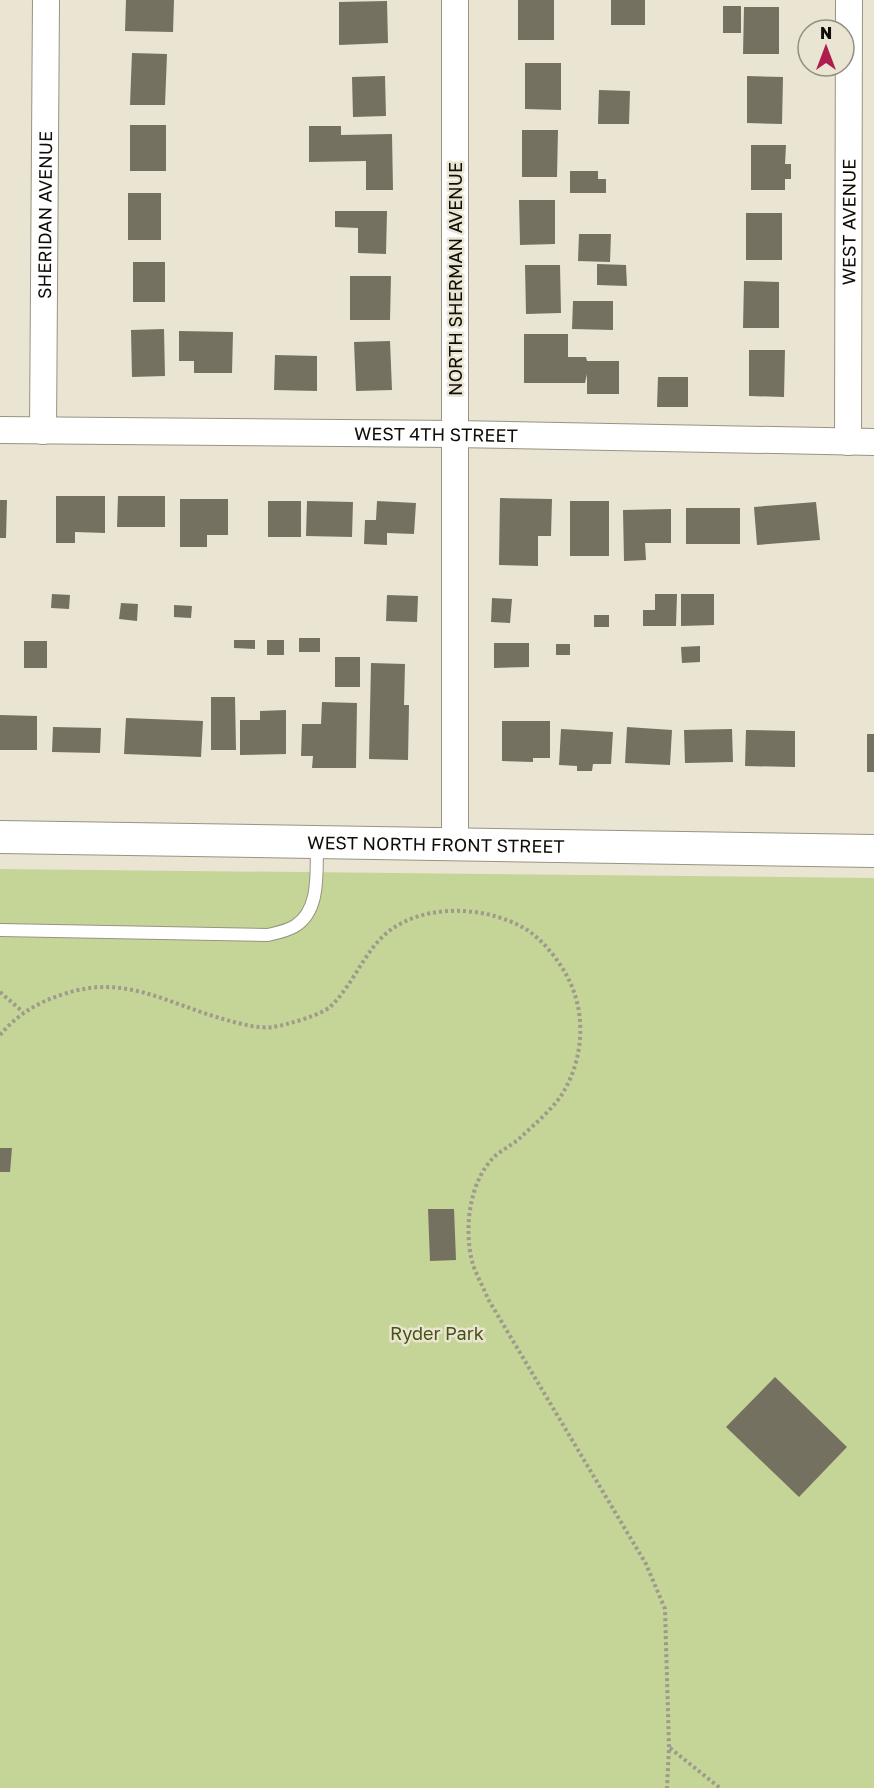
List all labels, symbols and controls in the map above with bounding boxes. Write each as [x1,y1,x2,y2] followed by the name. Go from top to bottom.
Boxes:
[796,18,856,78] north arrow
[820,23,832,43] text: N
[33,131,56,299] street label: SHERIDAN AVENUE
[837,159,860,285] street label: WEST AVENUE
[444,162,466,396] street label: NORTH SHERMAN AVENUE
[354,422,518,446] street label: WEST 4TH STREET
[307,831,565,857] street label: WEST NORTH FRONT STREET
[390,1322,484,1344] park label: Ryder Park

